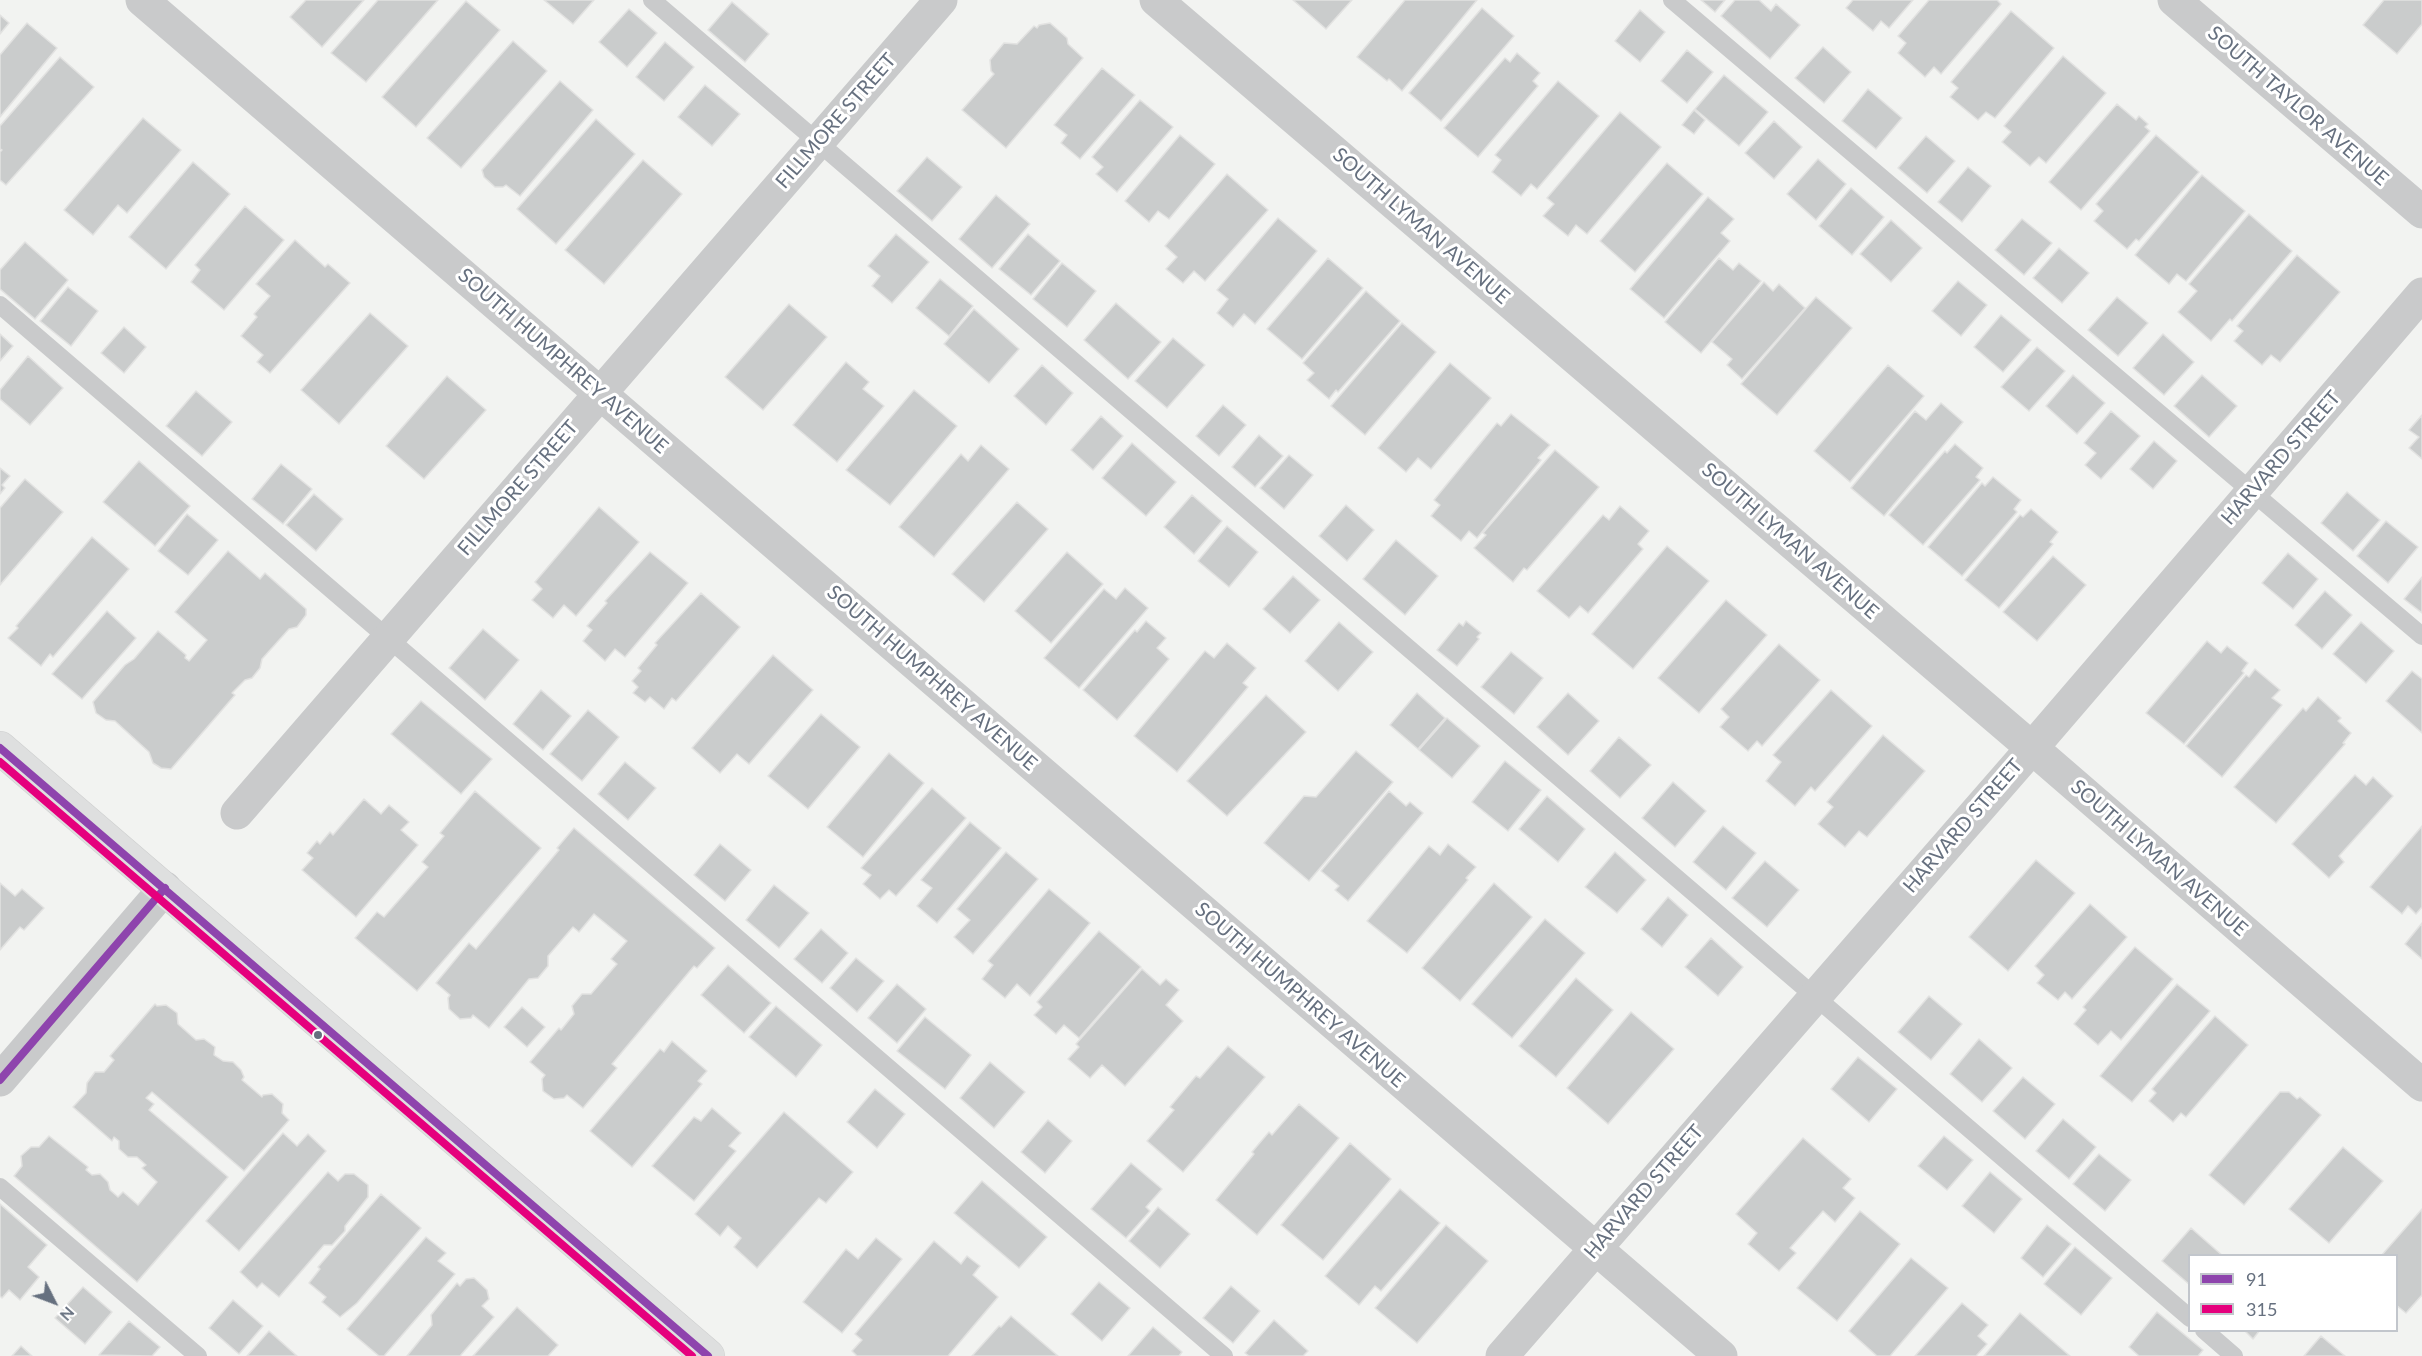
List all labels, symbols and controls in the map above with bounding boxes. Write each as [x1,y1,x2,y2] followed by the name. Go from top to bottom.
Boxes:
[2203,21,2393,191] street label: SOUTH TAYLOR AVENUE
[771,48,901,194] street label: FILLMORE STREET
[1328,143,1514,309] street label: SOUTH LYMAN AVENUE
[453,263,673,459] street label: SOUTH HUMPHREY AVENUE
[2216,386,2346,530] street label: HARVARD STREET
[453,415,583,561] street label: FILLMORE STREET
[1697,458,1883,624] street label: SOUTH LYMAN AVENUE
[822,580,1042,776] street label: SOUTH HUMPHREY AVENUE
[1898,754,2028,898] street label: HARVARD STREET
[2066,775,2252,941] street label: SOUTH LYMAN AVENUE
[1190,897,1410,1093] street label: SOUTH HUMPHREY AVENUE
[312,1029,324,1041] unlabelled marker
[1579,1120,1709,1264] street label: HARVARD STREET
[2188,1254,2398,1332] legend
[2246,1268,2267,1290] text: 91
[24,1272,84,1332] north arrow
[2246,1298,2277,1320] text: 315
[57,1303,79,1325] text: N

